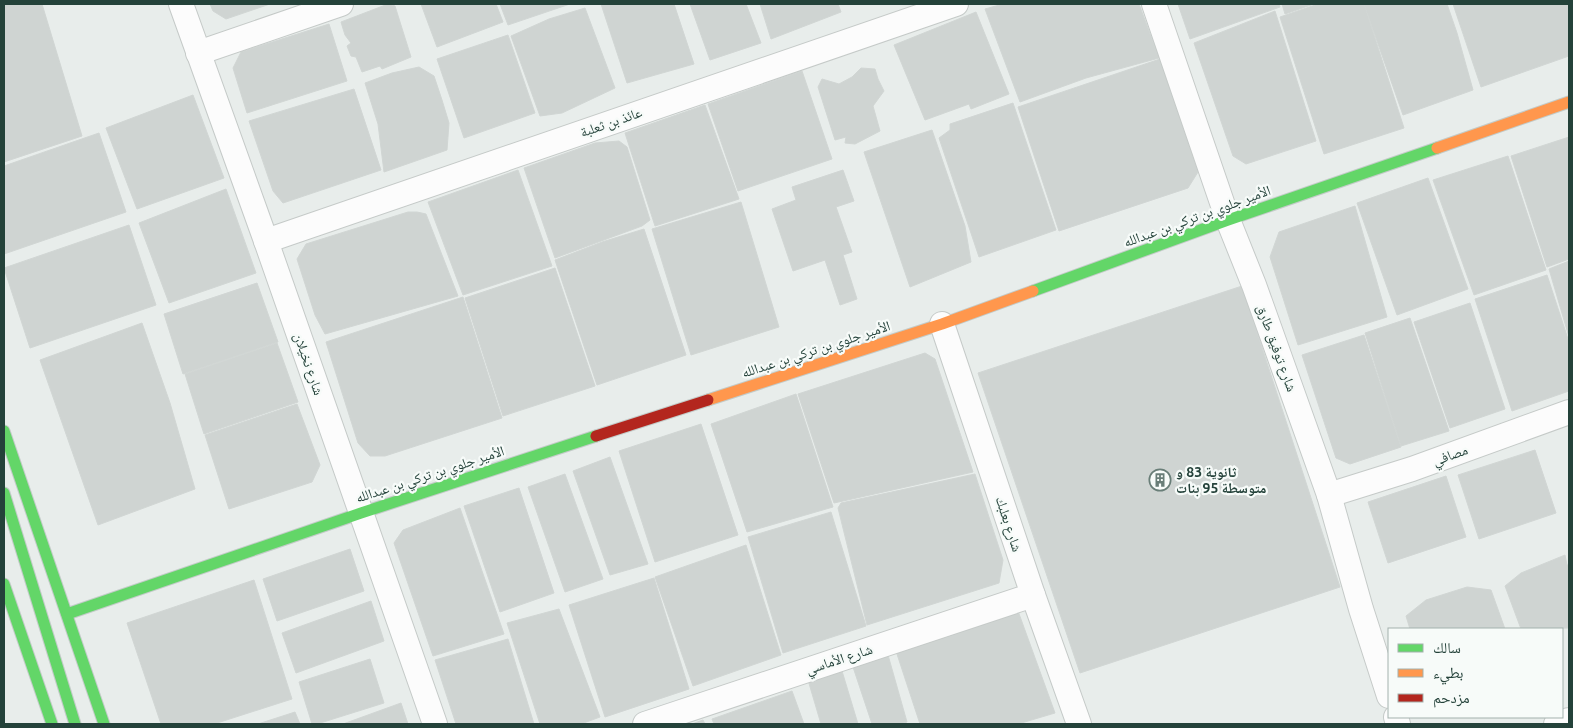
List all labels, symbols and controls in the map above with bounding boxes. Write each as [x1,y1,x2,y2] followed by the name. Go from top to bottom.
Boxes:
[578,104,644,141] street label: عائذ بن ثعلبة
[1121,182,1274,253] street label: الأمير جلوي بن تركي بن عبدالله
[1252,302,1300,394] street label: شارع توفيق طارق
[740,317,893,384] street label: الأمير جلوي بن تركي بن عبدالله
[289,331,327,398] street label: شارع نخيلان
[1430,441,1471,472] street label: مصافي
[354,442,507,509] street label: الأمير جلوي بن تركي بن عبدالله
[1176,464,1266,497] place label: ثانوية 83 و متوسطة 95 بنات
[1148,468,1172,492] building icon: ثانوية 83 و متوسطة 95 بنات
[991,494,1025,554] street label: شارع بعلبك
[1388,628,1563,718] legend
[1433,639,1461,656] text: سالك
[804,641,875,681] street label: شارع الأماسي
[1433,664,1463,685] text: بطيء
[1433,689,1470,708] text: مزدحم

